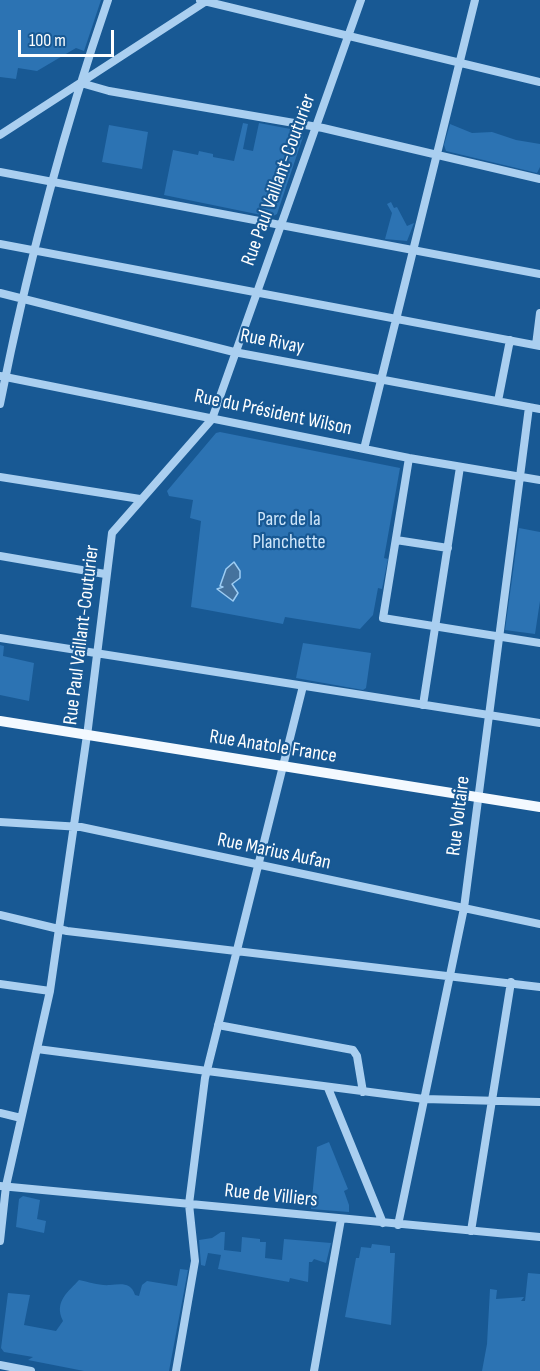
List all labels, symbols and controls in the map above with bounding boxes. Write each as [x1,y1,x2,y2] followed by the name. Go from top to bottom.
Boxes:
[21,18,117,56] scale bar
[29,30,66,51] text: 100 m
[237,91,321,269] street label: Rue Paul Vaillant-Couturier
[238,324,306,360] street label: Rue Rivay
[192,385,354,441] street label: Rue du Président Wilson
[252,508,326,555] park label: Parc de la Planchette
[59,544,105,726] street label: Rue Paul Vaillant-Couturier
[208,725,338,769] street label: Rue Anatole France
[442,775,476,857] street label: Rue Voltaire
[215,828,333,876] street label: Rue Marius Aufan
[223,1179,319,1213] street label: Rue de Villiers

